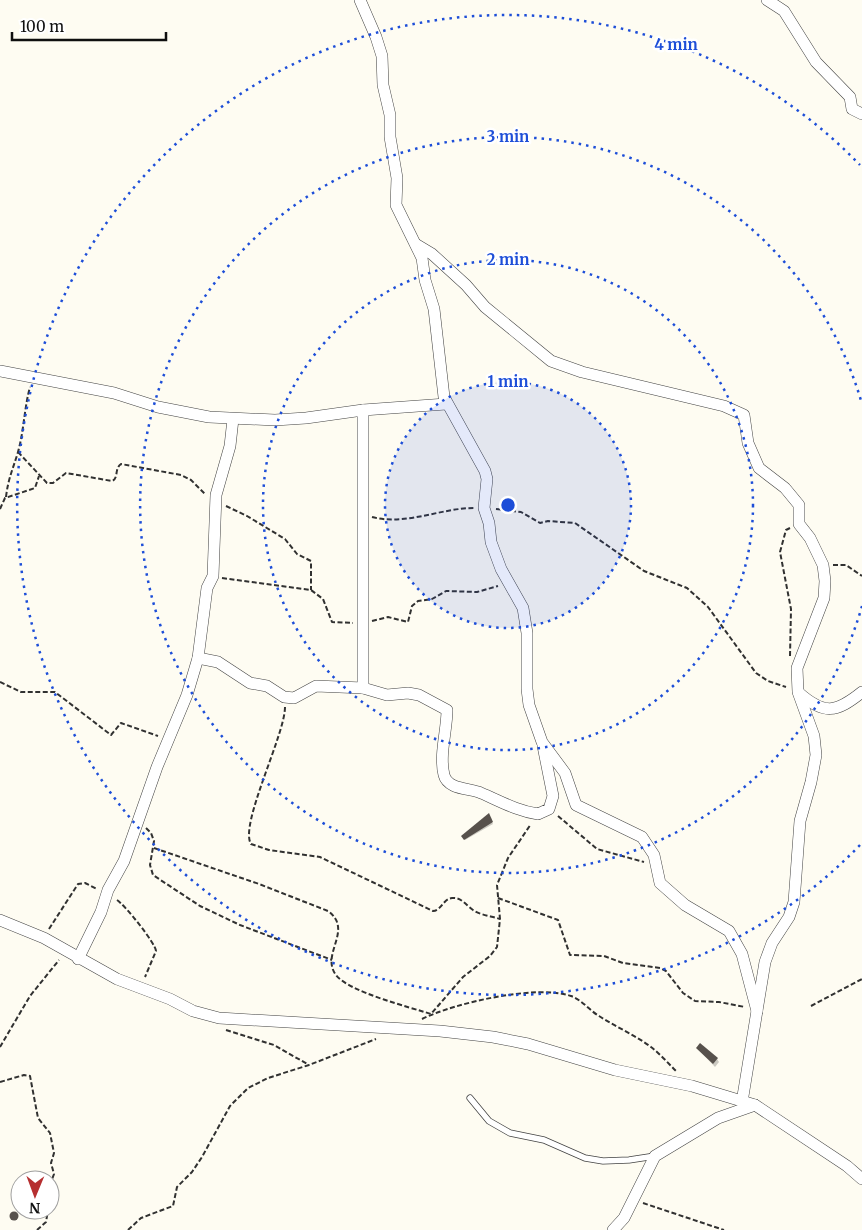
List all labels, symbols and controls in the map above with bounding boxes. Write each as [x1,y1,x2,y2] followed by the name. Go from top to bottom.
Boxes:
[12,10,166,42] scale bar
[20,17,64,36] text: 100 m
[654,35,698,54] text: 4 min
[487,127,529,146] text: 3 min
[487,250,529,269] text: 2 min
[488,372,528,391] text: 1 min
[499,496,517,514] centre of rings
[10,1170,60,1220] north arrow
[29,1199,40,1217] text: N

